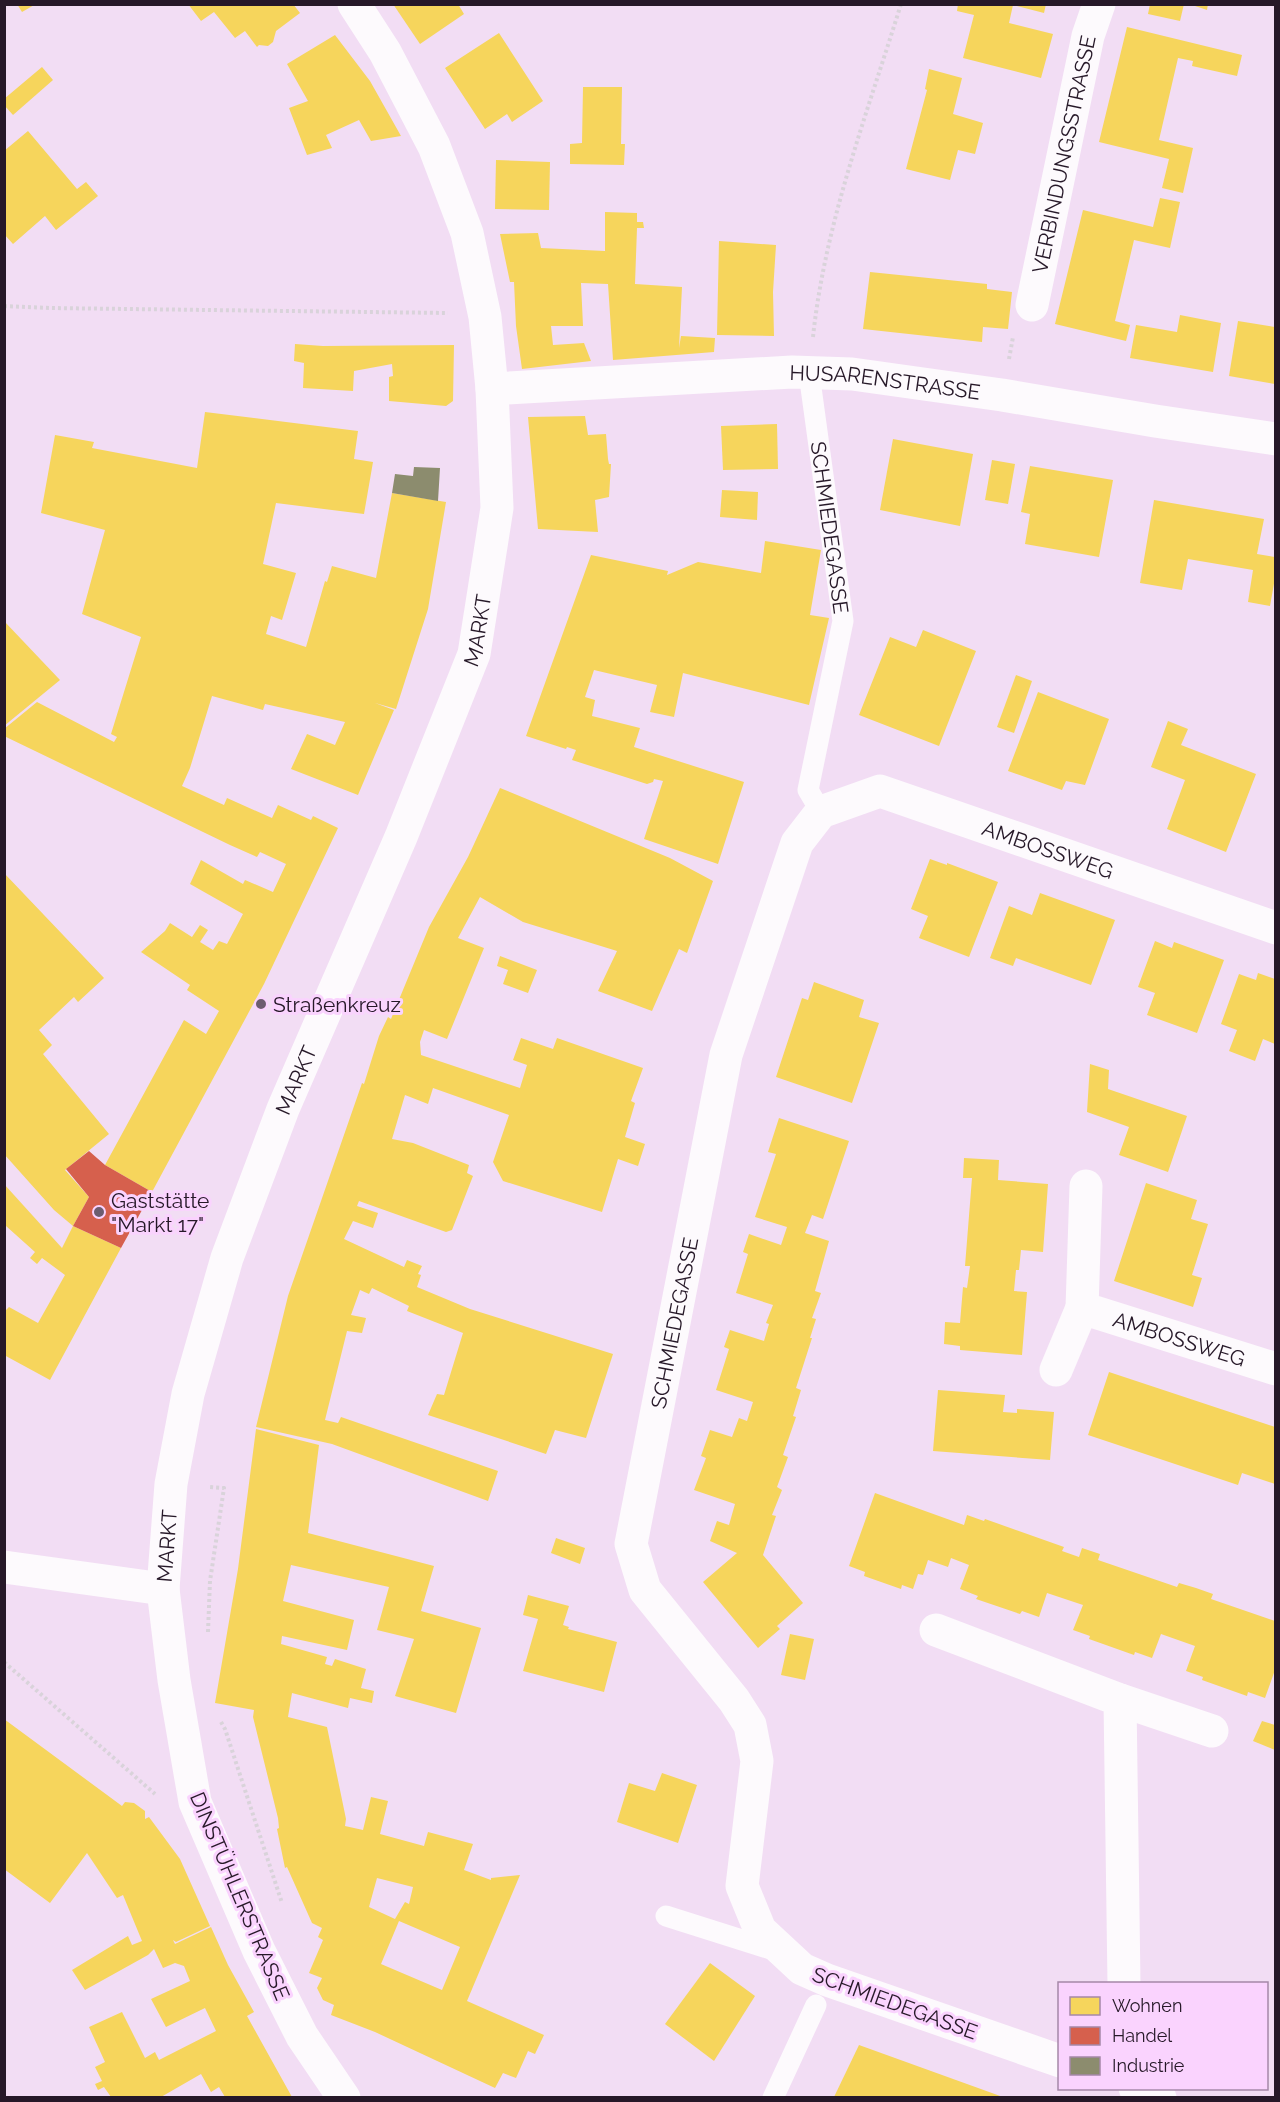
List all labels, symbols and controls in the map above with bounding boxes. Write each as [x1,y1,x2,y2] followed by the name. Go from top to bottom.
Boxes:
[1026,33,1100,276] street label: VERBINDUNGSSTRASSE
[789,359,982,404] street label: HUSARENSTRASSE
[806,440,854,615] street label: SCHMIEDEGASSE
[458,592,496,670] street label: MARKT
[979,815,1117,883] street label: AMBOSSWEG
[273,992,401,1017] place label: Straßenkreuz
[254,997,268,1011] marker: Straßenkreuz
[270,1041,322,1118] street label: MARKT
[111,1188,209,1237] place label: Gaststätte "Markt 17"
[92,1205,106,1219] marker: Gaststätte "Markt 17"
[645,1235,703,1411] street label: SCHMIEDEGASSE
[1110,1306,1248,1371] street label: AMBOSSWEG
[151,1509,182,1583] street label: MARKT
[185,1788,295,2004] street label: DINSTÜHLERSTRASSE
[809,1962,981,2044] street label: SCHMIEDEGASSE
[1058,1982,1268,2090] legend
[1112,1995,1182,2016] text: Wohnen
[1112,2025,1172,2046] text: Handel
[1112,2055,1185,2076] text: Industrie

